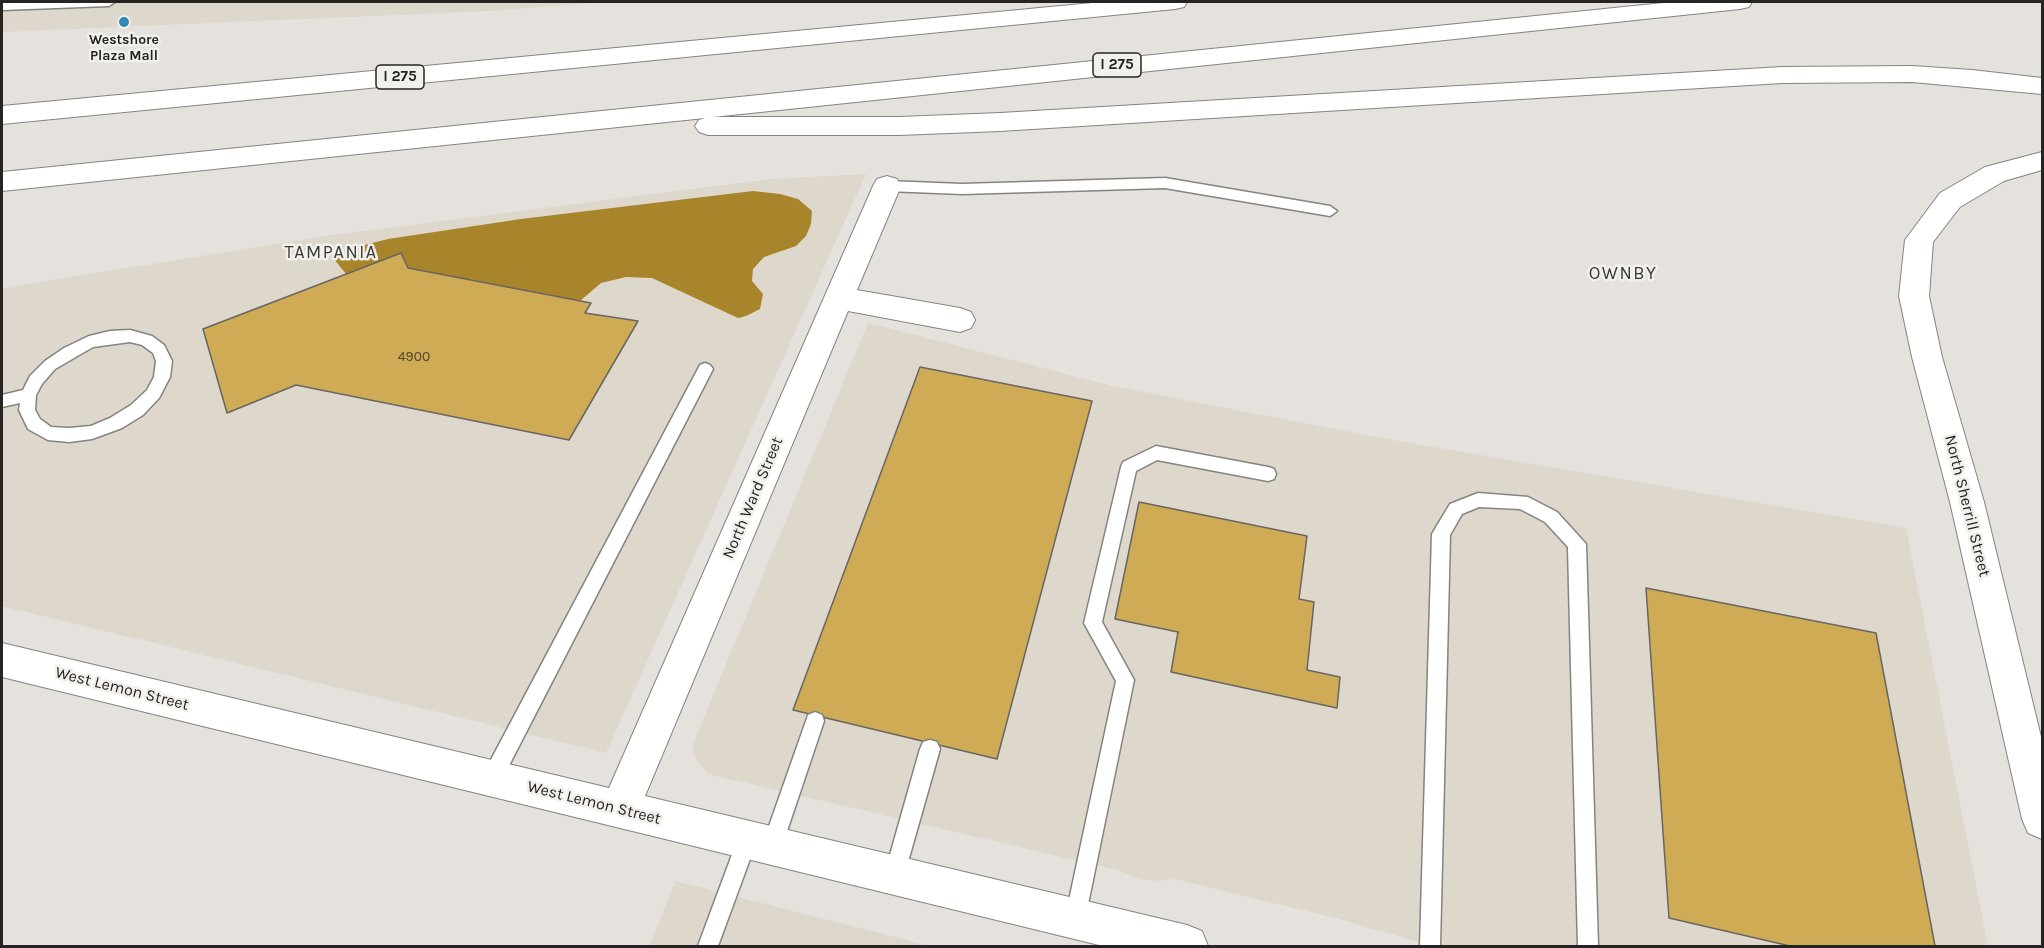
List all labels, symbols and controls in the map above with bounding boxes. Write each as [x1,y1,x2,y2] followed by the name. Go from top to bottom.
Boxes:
[117,15,131,29] marker: Westshore Plaza Mall
[89,32,159,64] place label: Westshore Plaza Mall
[1093,53,1141,77] road number: I 275
[376,65,424,89] road number: I 275
[284,242,378,264] district label: TAMPANIA
[1589,263,1657,285] district label: OWNBY
[398,349,430,365] house number: 4900
[1940,433,1994,579] street label: North Sherrill Street
[719,434,787,562] street label: North Ward Street
[53,663,191,715] street label: West Lemon Street
[525,777,663,829] street label: West Lemon Street

